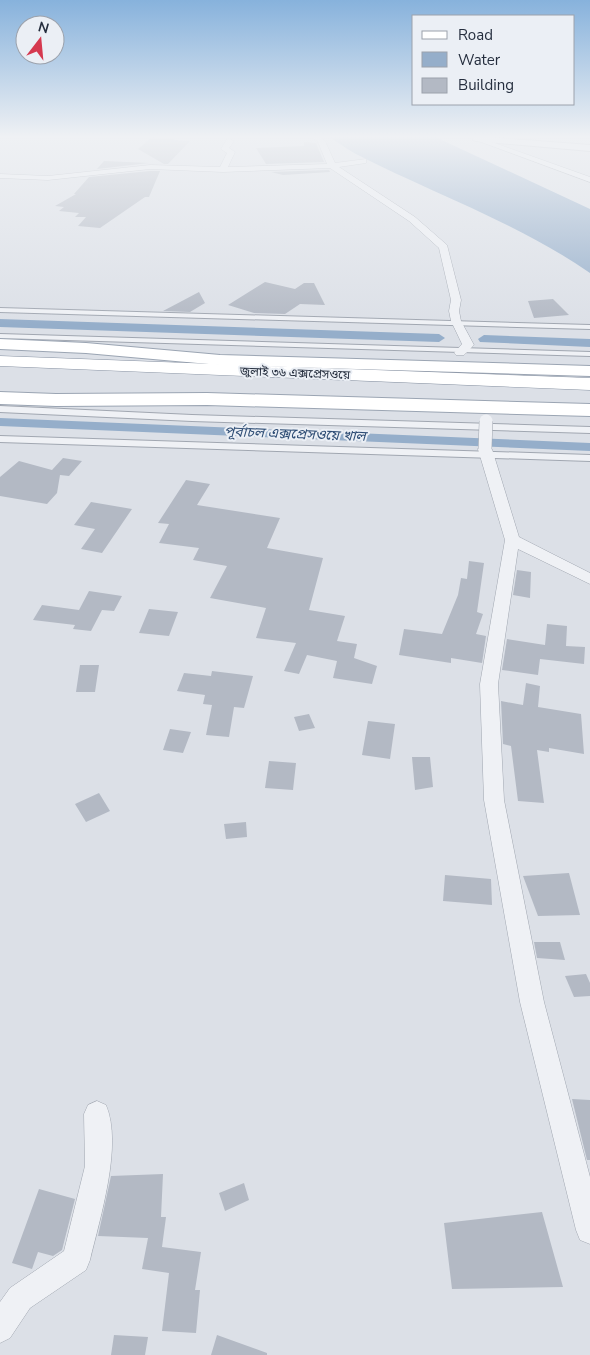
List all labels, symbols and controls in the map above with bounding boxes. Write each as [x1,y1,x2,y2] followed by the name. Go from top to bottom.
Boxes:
[15,15,65,65] north arrow
[412,15,575,105] legend
[36,17,51,39] text: N
[458,25,493,45] text: Road
[458,50,501,70] text: Water
[458,75,514,95] text: Building
[239,363,351,383] street label: জুলাই ৩৬ এক্সপ্রেসওয়ে
[224,422,369,446] water label: পূর্বাচল এক্সপ্রেসওয়ে খাল

